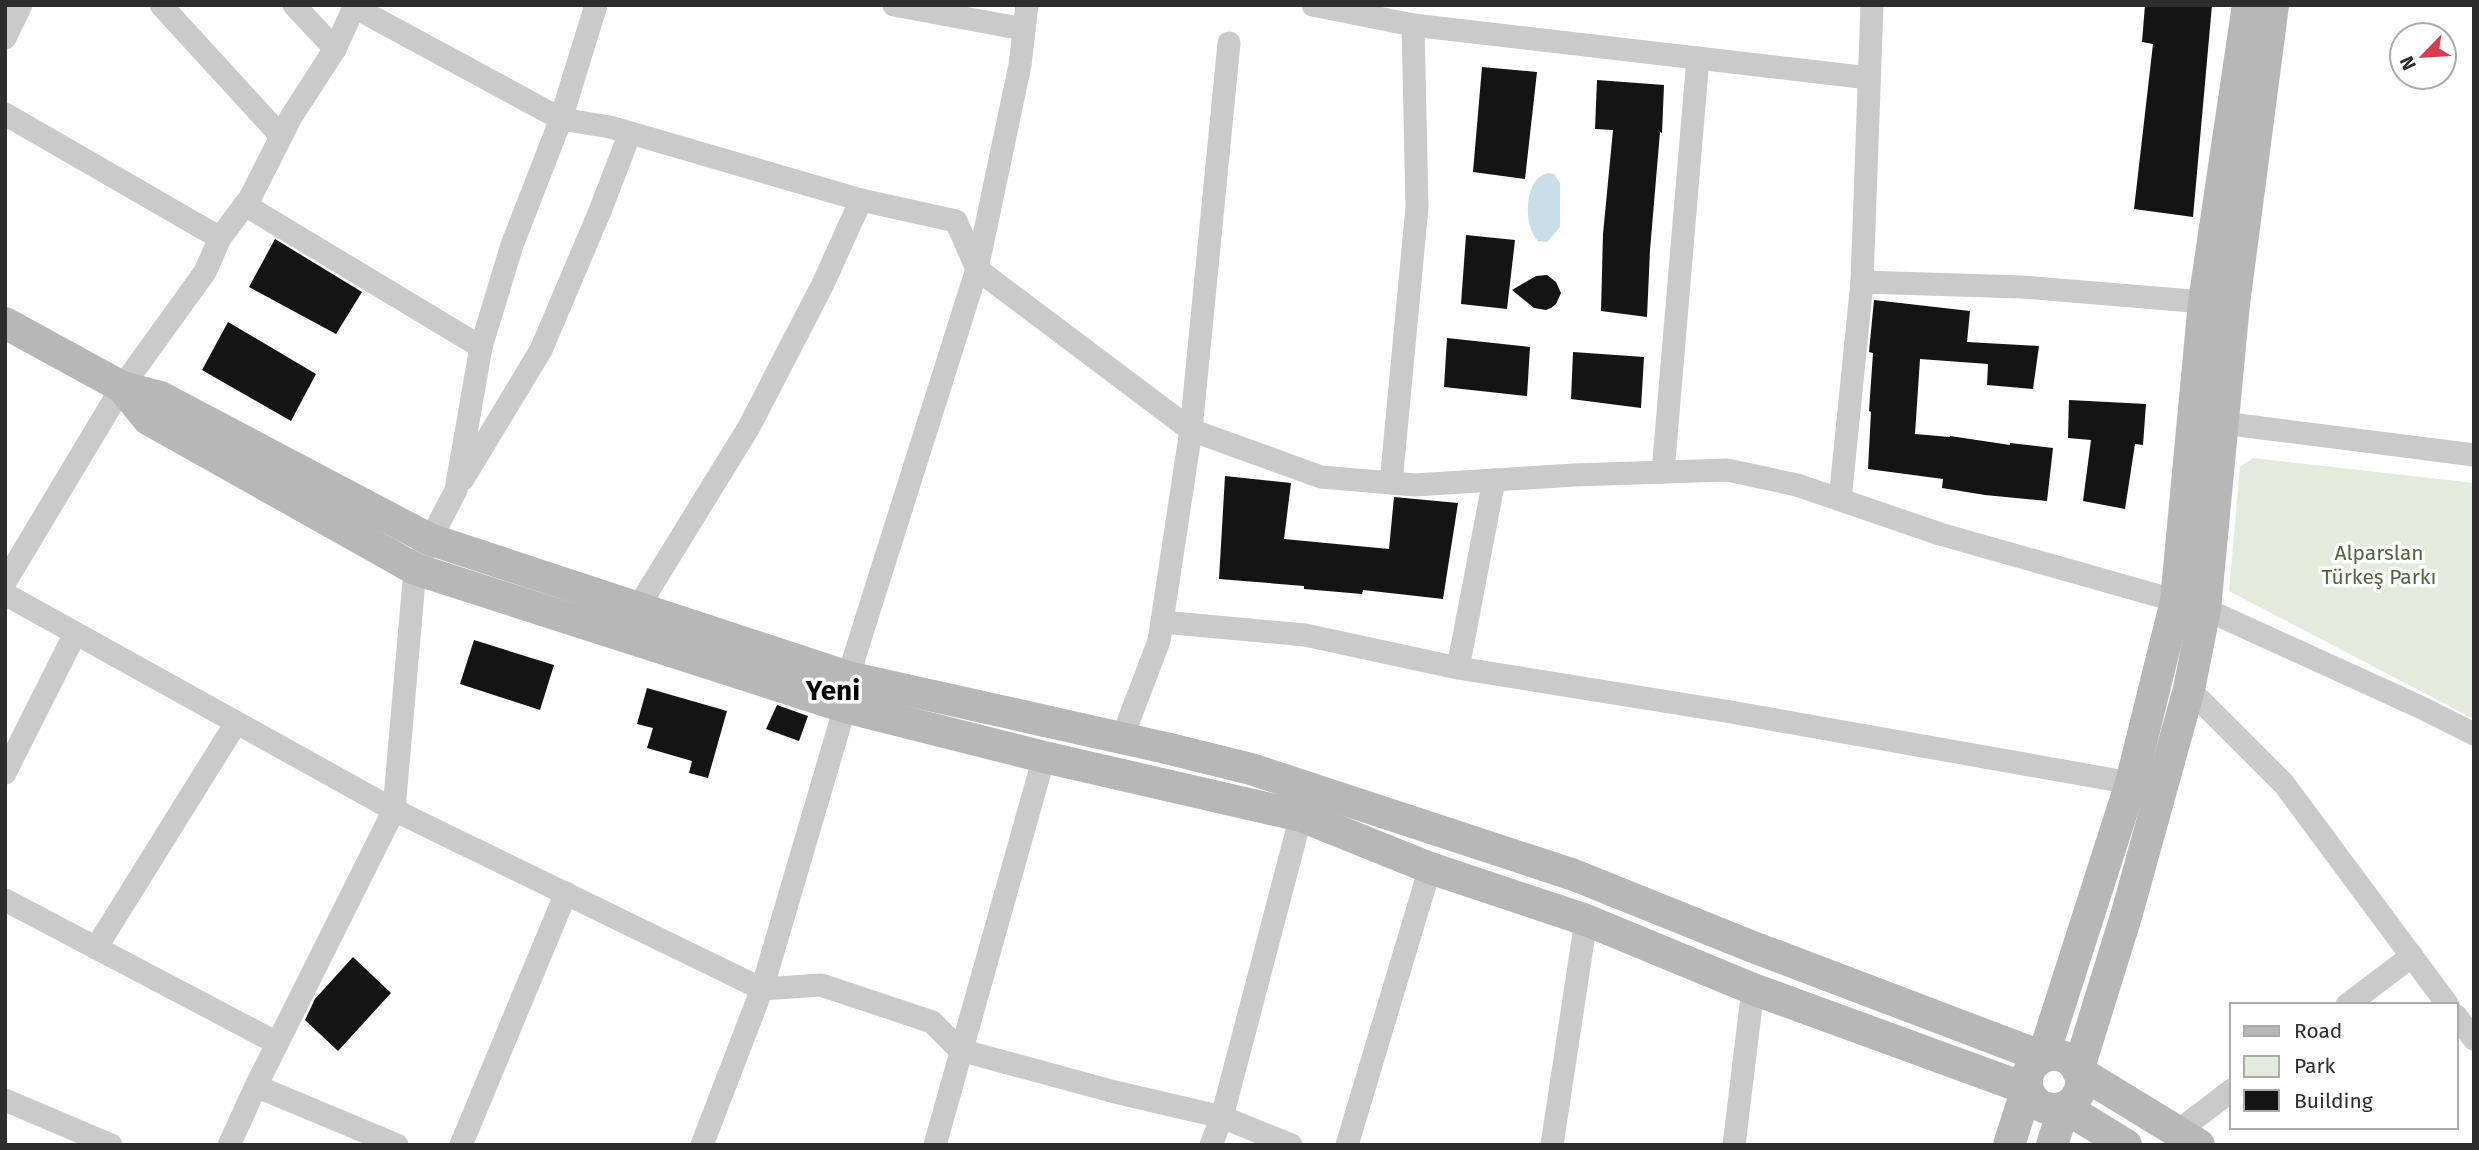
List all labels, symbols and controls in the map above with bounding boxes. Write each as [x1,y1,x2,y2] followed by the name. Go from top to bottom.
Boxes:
[2388,21,2458,91] north arrow
[2395,52,2421,74] text: N
[2322,540,2436,590] park label: Alparslan Türkeş Parkı
[805,674,860,707] district label: Yeni
[2230,1003,2458,1129] legend
[2294,1018,2342,1044] text: Road
[2294,1053,2336,1079] text: Park
[2294,1088,2373,1114] text: Building

